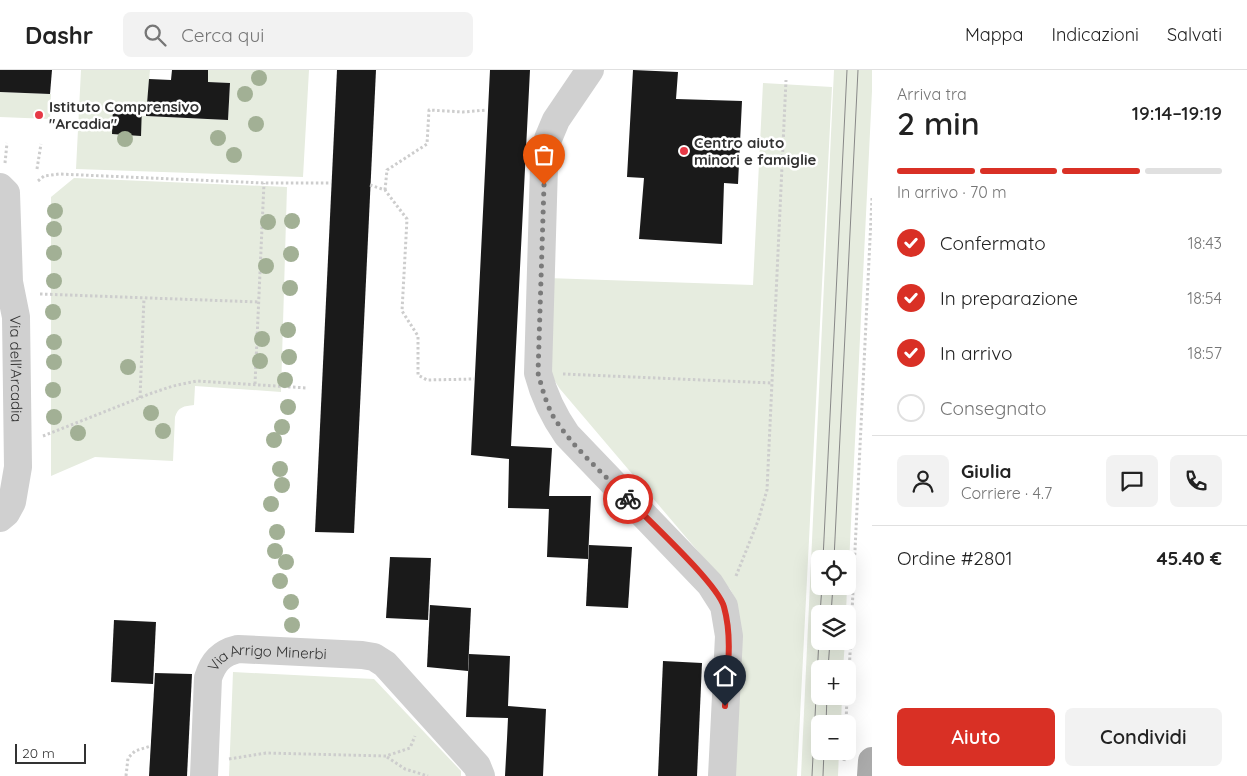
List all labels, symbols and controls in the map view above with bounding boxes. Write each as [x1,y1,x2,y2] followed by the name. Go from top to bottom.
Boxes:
[123,12,473,57] search box
[25,20,93,50] text: Dashr
[141,21,169,49] icon: search
[181,23,264,47] text: Cerca qui
[965,23,1023,46] text: Mappa
[1051,23,1139,46] text: Indicazioni
[1167,23,1222,46] text: Salvati
[897,84,967,104] text: Arriva tra
[49,97,199,133] place label: Istituto Comprensivo "Arcadia"
[1132,101,1222,125] text: 19:14–19:19
[897,103,980,143] text: 2 min
[33,109,45,121] marker: Istituto Comprensivo "Arcadia"
[694,133,816,169] place label: Centro aiuto minori e famiglie
[523,134,565,185] pin
[530,141,558,169] icon: bag
[678,145,690,157] marker: Centro aiuto minori e famiglie
[897,182,1007,202] text: In arrivo · 70 m
[897,229,925,257] icon: check
[940,231,1046,255] text: Confermato
[1188,233,1222,253] text: 18:43
[897,284,925,312] icon: check
[940,286,1078,310] text: In preparazione
[1187,288,1222,308] text: 18:54
[6,315,27,423] street label: Via dell'Arcadia
[897,339,925,367] icon: check
[940,341,1013,365] text: In arrivo
[1188,343,1222,363] text: 18:57
[940,396,1047,420] text: Consegnato
[897,455,949,507] button: person
[1106,455,1158,507] button: chat
[1170,455,1222,507] button: phone
[961,459,1011,483] text: Giulia
[603,474,653,524] courier
[961,483,1052,503] text: Corriere · 4.7
[614,485,642,513] icon: bike
[897,546,1012,570] text: Ordine #2801
[1156,546,1222,570] text: 45.40 €
[811,550,856,760] map controls
[811,550,856,595] button: locate
[811,605,856,650] button: layers
[203,639,327,674] street label: Via Arrigo Minerbi
[704,655,746,706] pin
[811,660,856,705] button: +
[711,662,739,690] icon: home
[897,708,1055,766] button: Aiuto
[1065,708,1222,766] button: Condividi
[811,715,856,760] button: −
[15,741,86,764] scale bar
[22,744,55,762] text: 20 m

